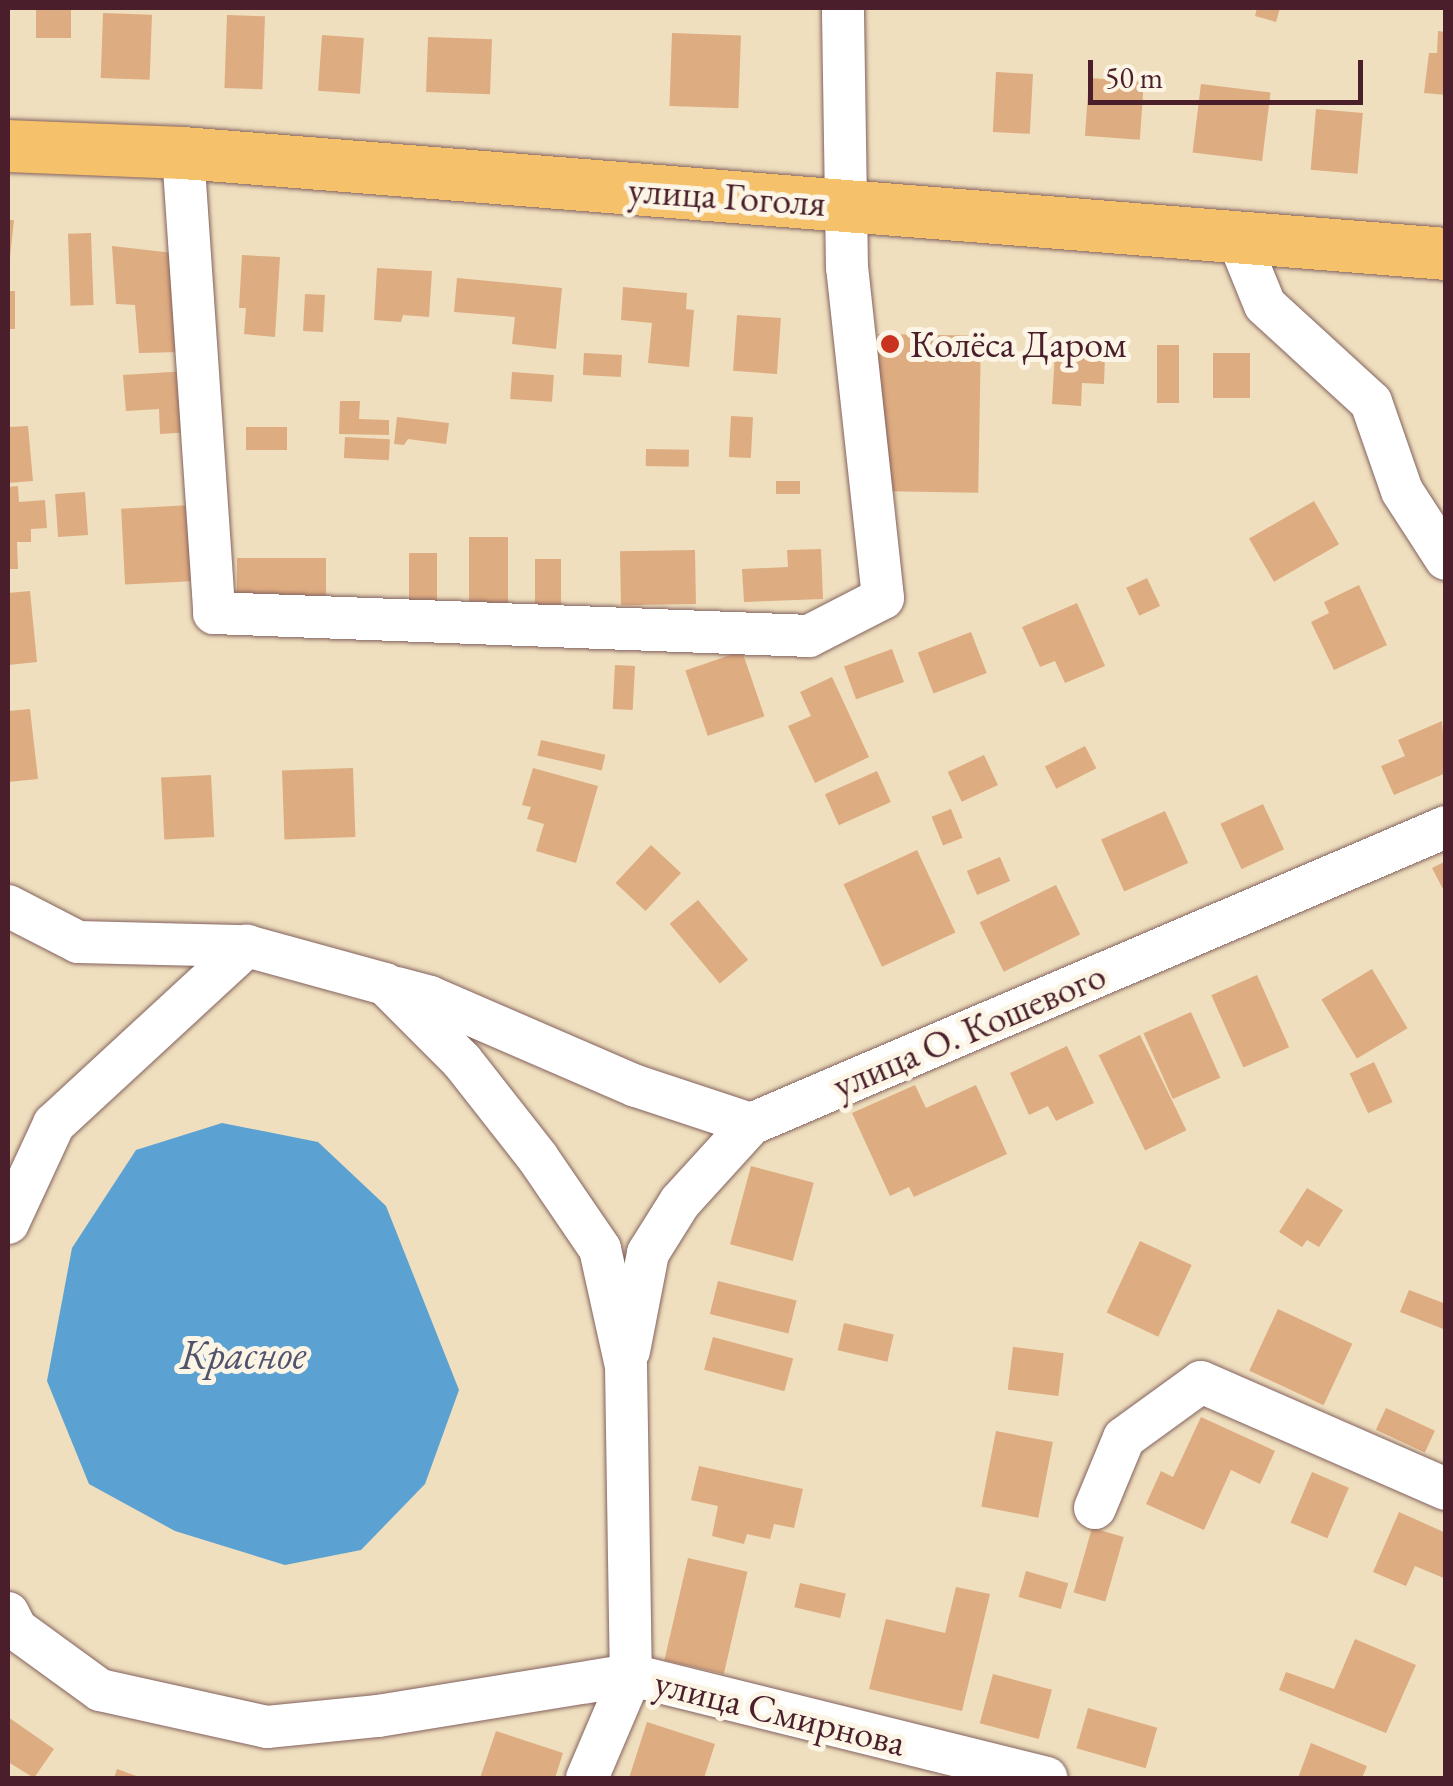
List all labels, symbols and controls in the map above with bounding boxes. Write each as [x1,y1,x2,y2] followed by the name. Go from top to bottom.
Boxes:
[1093,40,1368,102] scale bar
[1105,58,1163,97] text: 50 m
[627,166,827,226] street label: улица Гоголя
[910,321,1126,367] place label: Колёса Даром
[879,333,901,355] marker: Колёса Даром
[826,952,1112,1108] street label: улица О. Кошевого
[180,1330,306,1378] water label: Красное
[650,1659,910,1765] street label: улица Смирнова

